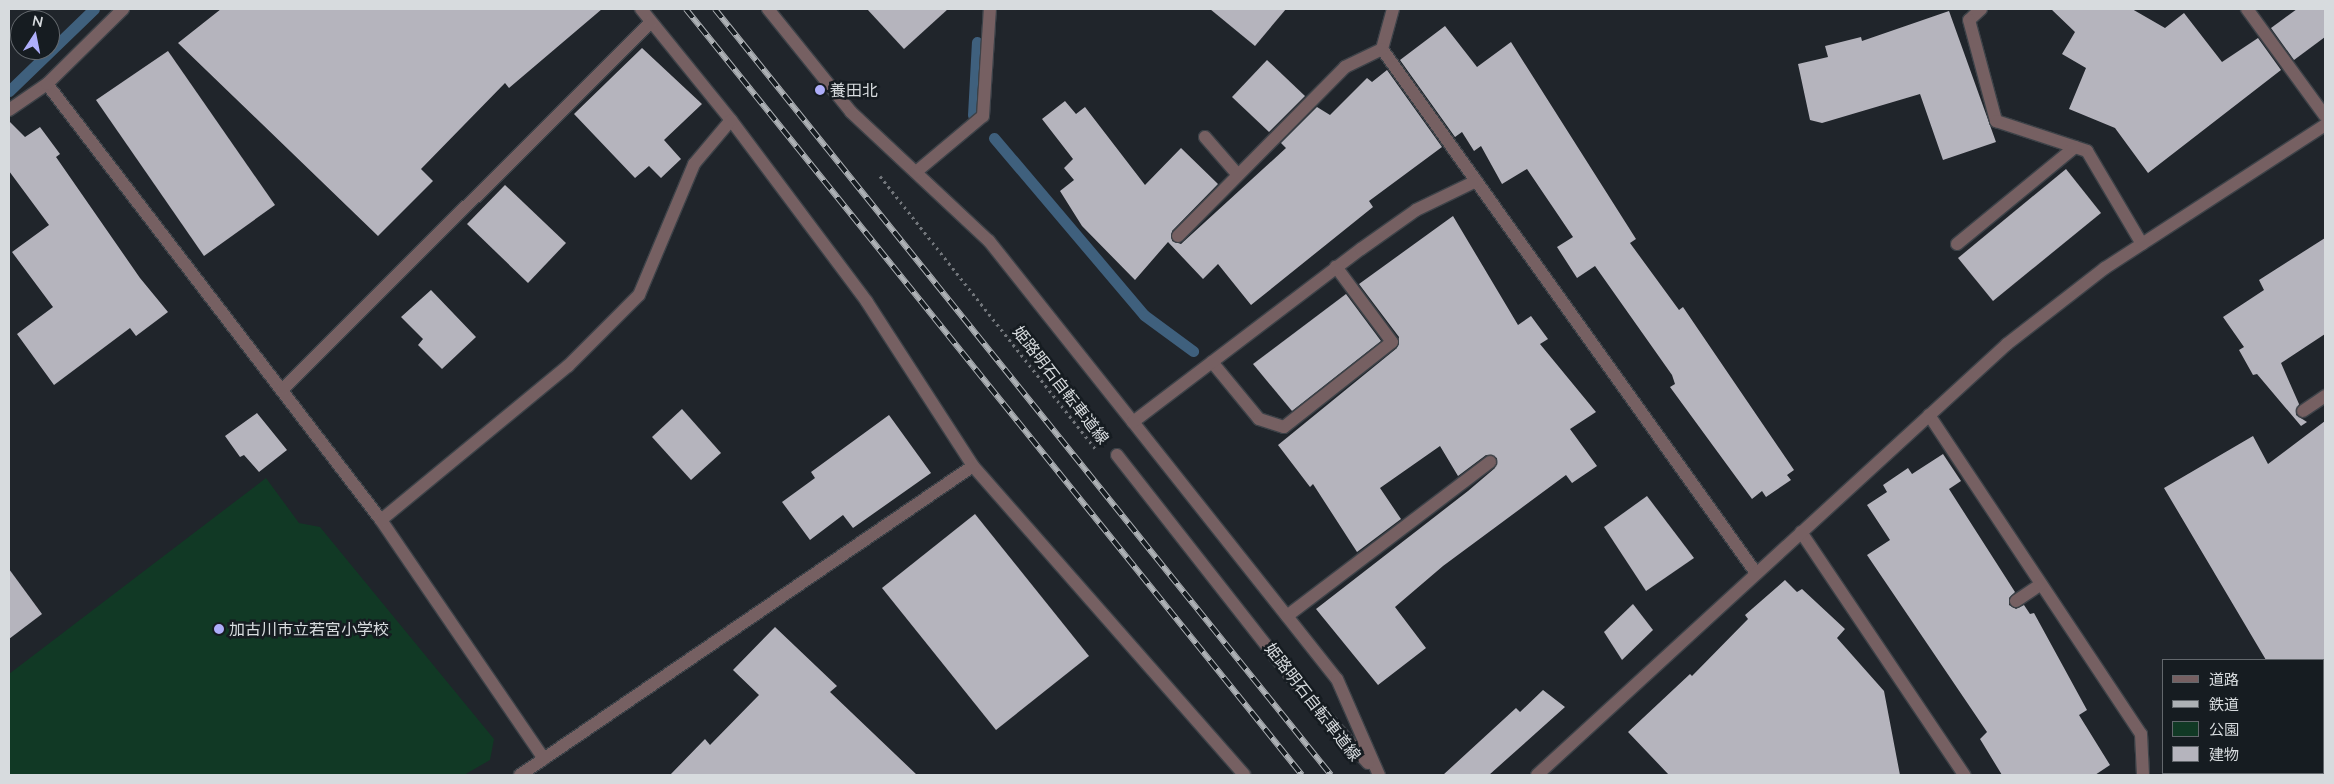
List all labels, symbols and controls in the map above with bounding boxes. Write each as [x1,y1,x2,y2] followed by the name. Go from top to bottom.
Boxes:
[10,10,60,60] north arrow
[31,11,45,30] text: N
[830,80,878,100] place label: 養田北
[814,84,826,96] marker: 養田北
[1009,322,1113,448] street label: 姫路明石自転車道線
[229,619,389,639] place label: 加古川市立若宮小学校
[213,623,225,635] marker: 加古川市立若宮小学校
[1261,639,1365,765] street label: 姫路明石自転車道線
[2162,659,2324,774] legend
[2209,670,2239,688] text: 道路
[2209,695,2239,713] text: 鉄道
[2209,720,2239,738] text: 公園
[2209,745,2239,763] text: 建物

